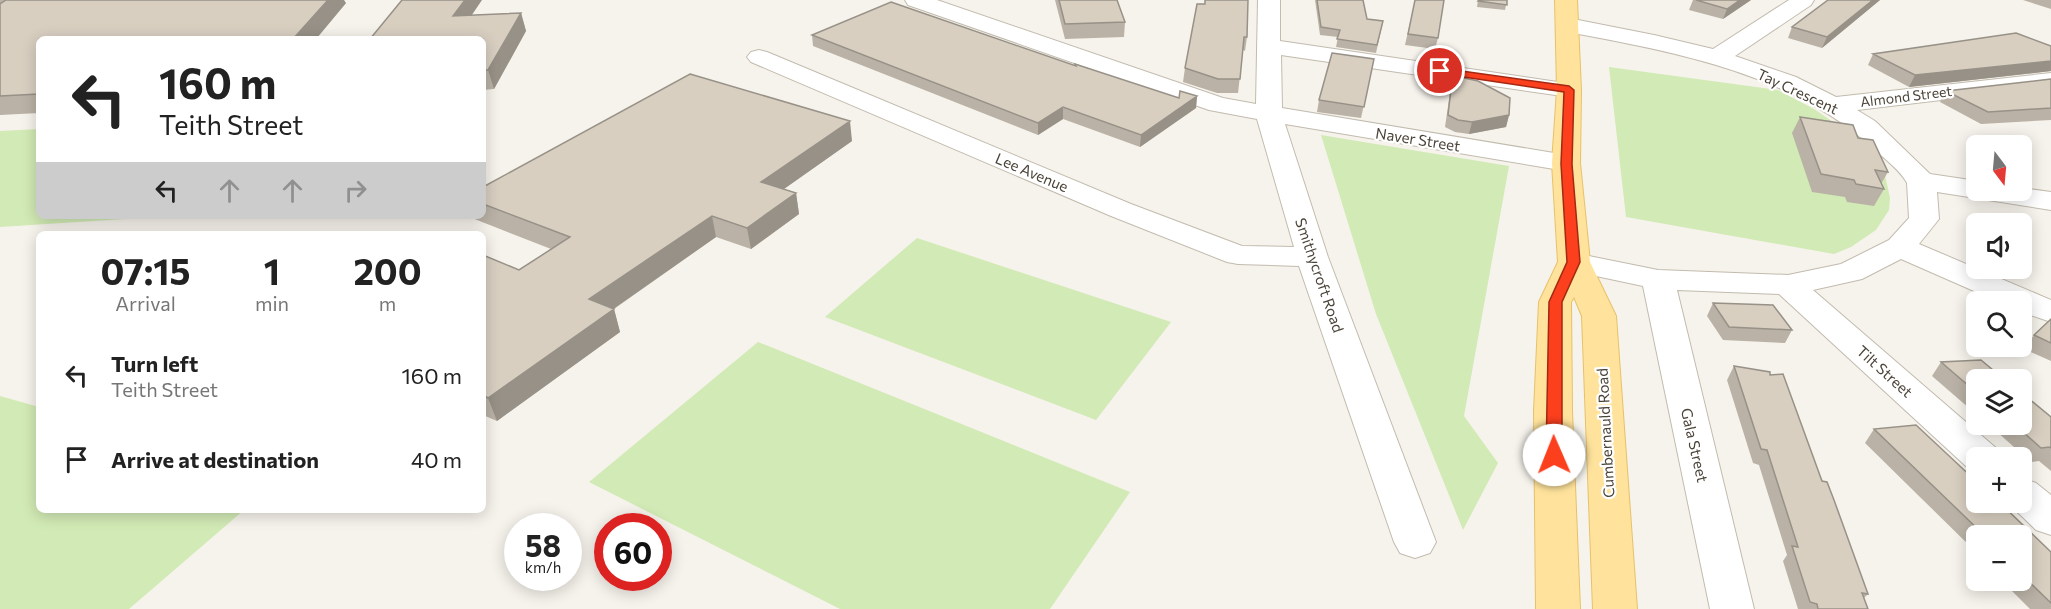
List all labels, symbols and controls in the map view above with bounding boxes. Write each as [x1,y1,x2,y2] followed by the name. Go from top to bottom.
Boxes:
[1414,45,1465,96] pin
[1423,54,1456,87] icon: arrive
[159,56,277,108] text: 160 m
[60,60,138,138] icon: left
[1755,64,1841,118] street label: Tay Crescent
[1859,82,1953,110] street label: Almond Street
[159,108,303,141] text: Teith Street
[1374,123,1462,155] street label: Naver Street
[1966,135,2032,201] north arrow
[1966,135,2032,591] map controls
[993,149,1071,195] street label: Lee Avenue
[150,174,183,207] icon: left
[213,174,246,207] icon: ahead
[276,174,309,207] icon: ahead
[339,174,372,207] icon: right
[1966,213,2032,279] button: sound
[1292,215,1348,335] street label: Smithycroft Road
[100,248,191,292] text: 07:15
[264,248,280,292] text: 1
[353,248,422,292] text: 200
[115,291,176,315] text: Arrival
[255,291,289,315] text: min
[379,291,396,315] text: m
[1966,291,2032,357] button: search
[1853,341,1917,401] street label: Tilt Street
[111,350,198,377] text: Turn left
[60,359,93,392] icon: left
[401,362,462,389] text: 160 m
[1593,368,1617,498] street label: Cumbernauld Road
[1966,369,2032,435] button: layers
[111,377,218,401] text: Teith Street
[1678,406,1712,484] street label: Gala Street
[1522,423,1586,487] position arrow
[60,443,93,476] icon: arrive
[111,446,319,473] text: Arrive at destination
[411,446,462,473] text: 40 m
[1966,447,2032,513] button: +
[594,513,672,591] speed limit sign: 60
[1966,525,2032,591] button: −
[525,526,561,563] text: 58
[525,558,561,576] text: km/h

